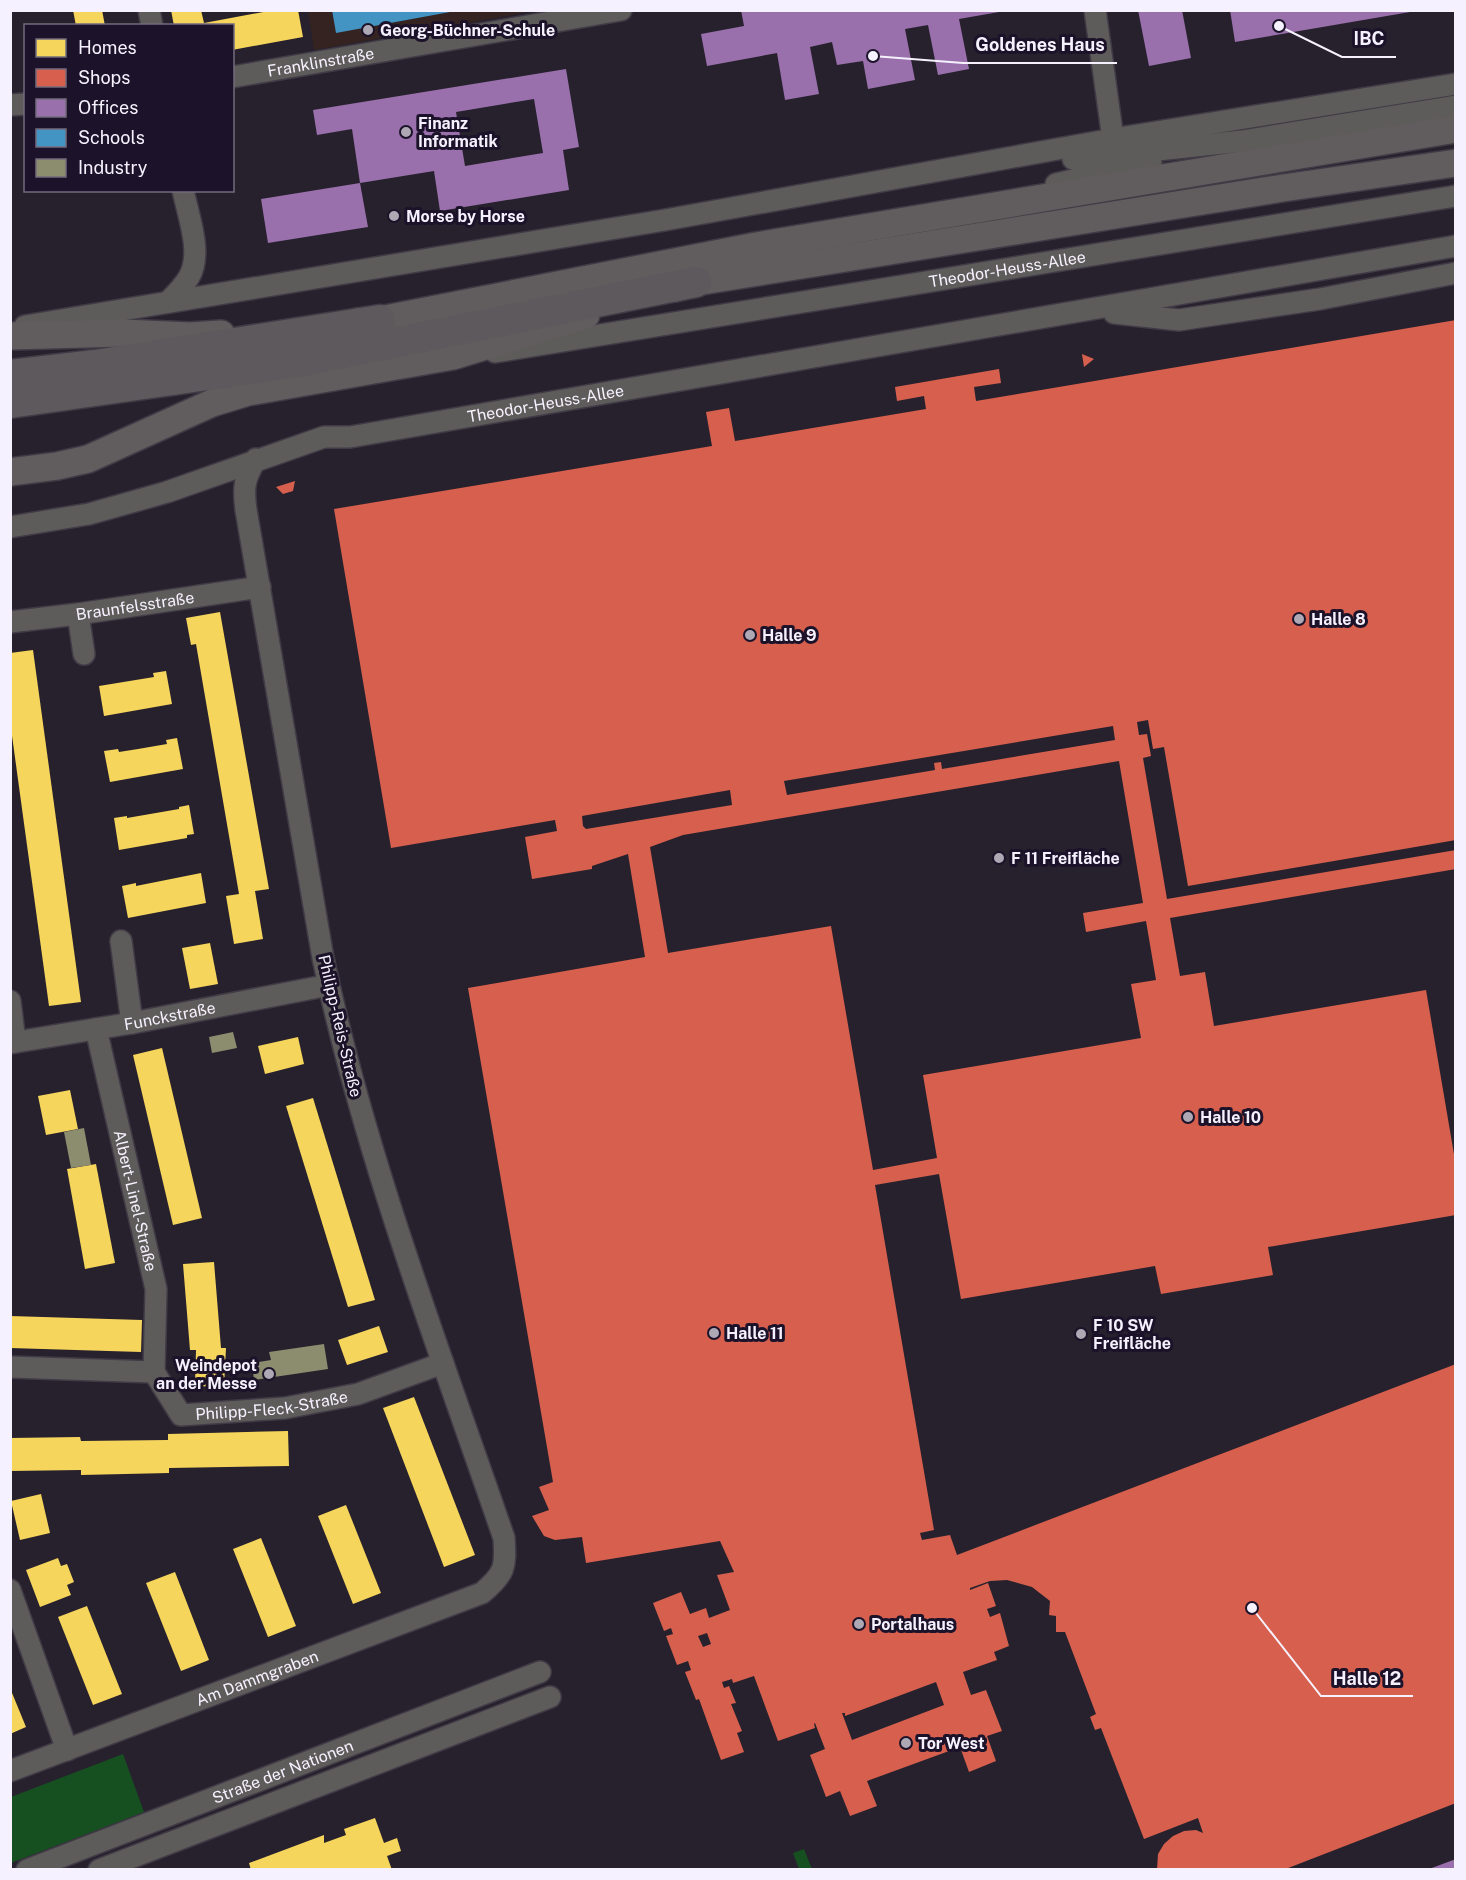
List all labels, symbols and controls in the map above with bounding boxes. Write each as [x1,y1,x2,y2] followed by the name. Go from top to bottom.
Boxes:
[380,21,555,40] place label: Georg-Büchner-Schule
[1342,21,1396,57] callout: IBC
[361,23,375,37] marker: Georg-Büchner-Schule
[24,24,234,192] legend
[963,27,1117,63] callout: Goldenes Haus
[1354,28,1384,49] text: IBC
[975,34,1105,55] text: Goldenes Haus
[78,37,137,58] text: Homes
[266,43,376,80] street label: Franklinstraße
[78,67,130,88] text: Shops
[78,97,138,118] text: Offices
[418,114,498,151] place label: Finanz Informatik
[399,125,413,139] marker: Finanz Informatik
[78,127,145,148] text: Schools
[78,157,148,178] text: Industry
[406,207,525,226] place label: Morse by Horse
[387,209,401,223] marker: Morse by Horse
[928,247,1087,291] street label: Theodor-Heuss-Allee
[466,380,625,426] street label: Theodor-Heuss-Allee
[74,587,195,624] street label: Braunfelsstraße
[1311,610,1366,629] place label: Halle 8
[1292,612,1306,626] marker: Halle 8
[762,626,817,645] place label: Halle 9
[743,628,757,642] marker: Halle 9
[1011,849,1120,868] place label: F 11 Freifläche
[992,851,1006,865] marker: F 11 Freifläche
[314,953,366,1099] street label: Philipp-Reis-Straße
[122,998,217,1034] street label: Funckstraße
[1200,1108,1261,1127] place label: Halle 10
[1181,1110,1195,1124] marker: Halle 10
[110,1128,161,1273] street label: Albert-Linel-Straße
[1093,1316,1171,1353] place label: F 10 SW Freifläche
[726,1324,784,1343] place label: Halle 11
[707,1326,721,1340] marker: Halle 11
[1074,1327,1088,1341] marker: F 10 SW Freifläche
[156,1356,257,1393] place label: Weindepot an der Messe
[262,1367,276,1381] marker: Weindepot an der Messe
[195,1387,349,1424] street label: Philipp-Fleck-Straße
[871,1615,954,1634] place label: Portalhaus
[852,1617,866,1631] marker: Portalhaus
[193,1646,321,1710] street label: Am Dammgraben
[1321,1660,1413,1696] callout: Halle 12
[1333,1668,1401,1689] text: Halle 12
[918,1734,985,1753] place label: Tor West
[209,1736,356,1807] street label: Straße der Nationen
[899,1736,913,1750] marker: Tor West

